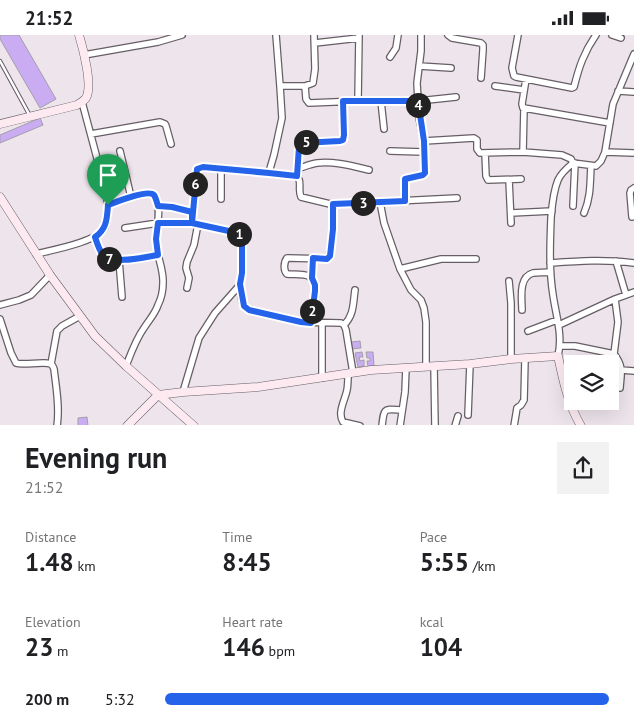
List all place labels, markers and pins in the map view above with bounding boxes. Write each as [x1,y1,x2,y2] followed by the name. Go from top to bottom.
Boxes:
[406,93,430,117] pin: 4
[294,129,318,155] pin: 5
[87,154,129,205] pin
[182,171,208,197] pin: 6
[350,191,376,215] pin: 3
[226,221,252,247] pin: 1
[96,247,122,271] pin: 7
[300,299,324,323] pin: 2

